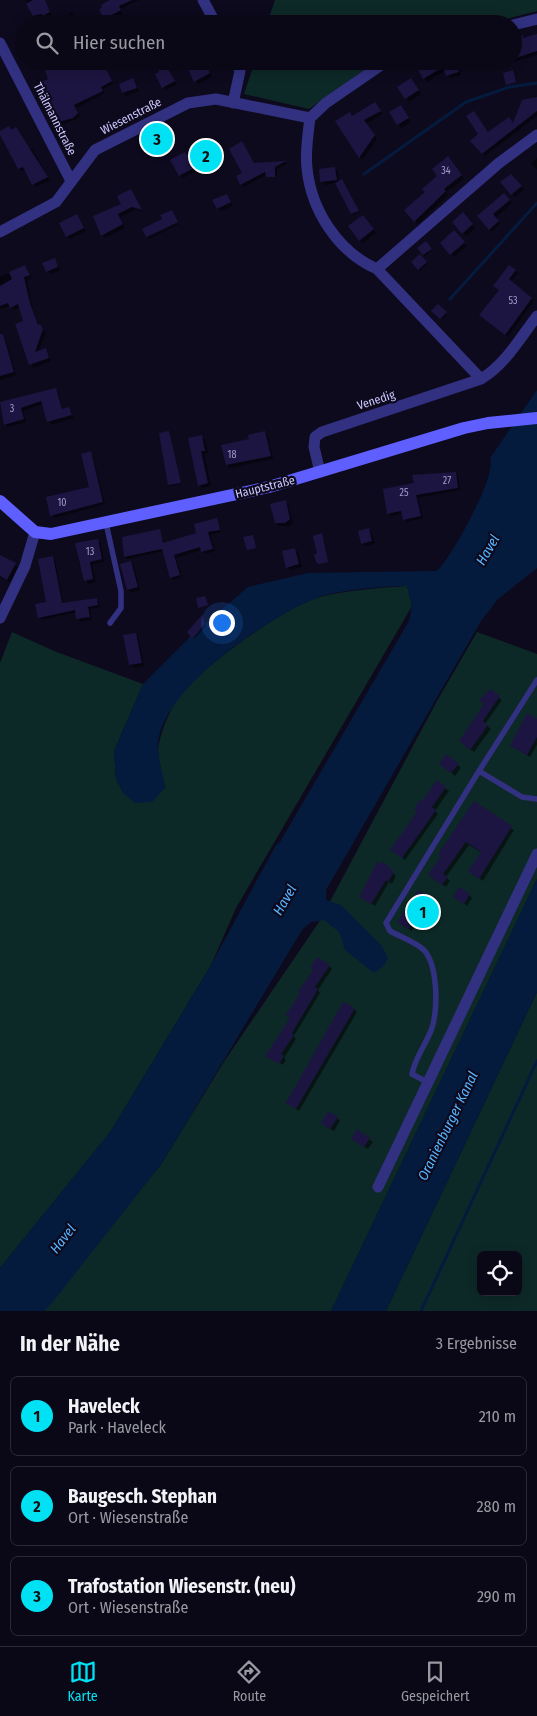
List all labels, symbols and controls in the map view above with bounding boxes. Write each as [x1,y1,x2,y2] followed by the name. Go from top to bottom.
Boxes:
[15,15,522,70] search box
[33,29,61,57] icon: search
[73,31,165,54] text: Hier suchen
[31,80,79,158] street label: Thälmannstraße
[98,95,164,137] street label: Wiesenstraße
[141,120,173,158] pin: 3
[190,137,222,175] pin: 2
[441,165,451,177] house number: 34
[508,295,518,307] house number: 53
[355,387,397,413] street label: Venedig
[10,403,15,415] house number: 3
[228,449,236,461] house number: 18
[234,473,296,501] street label: Hauptstraße
[443,475,451,487] house number: 27
[400,487,409,499] house number: 25
[57,497,67,509] house number: 10
[473,532,504,568] water label: Havel
[86,546,95,558] house number: 13
[209,610,235,636] your location
[270,882,301,918] water label: Havel
[407,893,439,931] pin: 1
[414,1068,482,1183] water label: Oranienburger Kanal
[46,1221,80,1257] water label: Havel
[477,1251,522,1296] map controls
[477,1251,522,1296] button: locate
[20,1331,120,1357] text: In der Nähe
[436,1334,517,1353] text: 3 Ergebnisse
[68,1395,140,1418] text: Haveleck
[34,1407,40,1426] text: 1
[479,1407,516,1426] text: 210 m
[68,1418,166,1437] text: Park · Haveleck
[68,1485,217,1508] text: Baugesch. Stephan
[33,1497,41,1516] text: 2
[477,1497,516,1516] text: 280 m
[68,1508,188,1527] text: Ort · Wiesenstraße
[68,1575,295,1598] text: Trafostation Wiesenstr. (neu)
[33,1587,41,1606] text: 3
[477,1587,516,1606] text: 290 m
[68,1598,188,1617] text: Ort · Wiesenstraße
[67,1658,98,1705] tab: Karte
[233,1658,266,1705] tab: Route
[401,1658,470,1705] tab: Gespeichert

